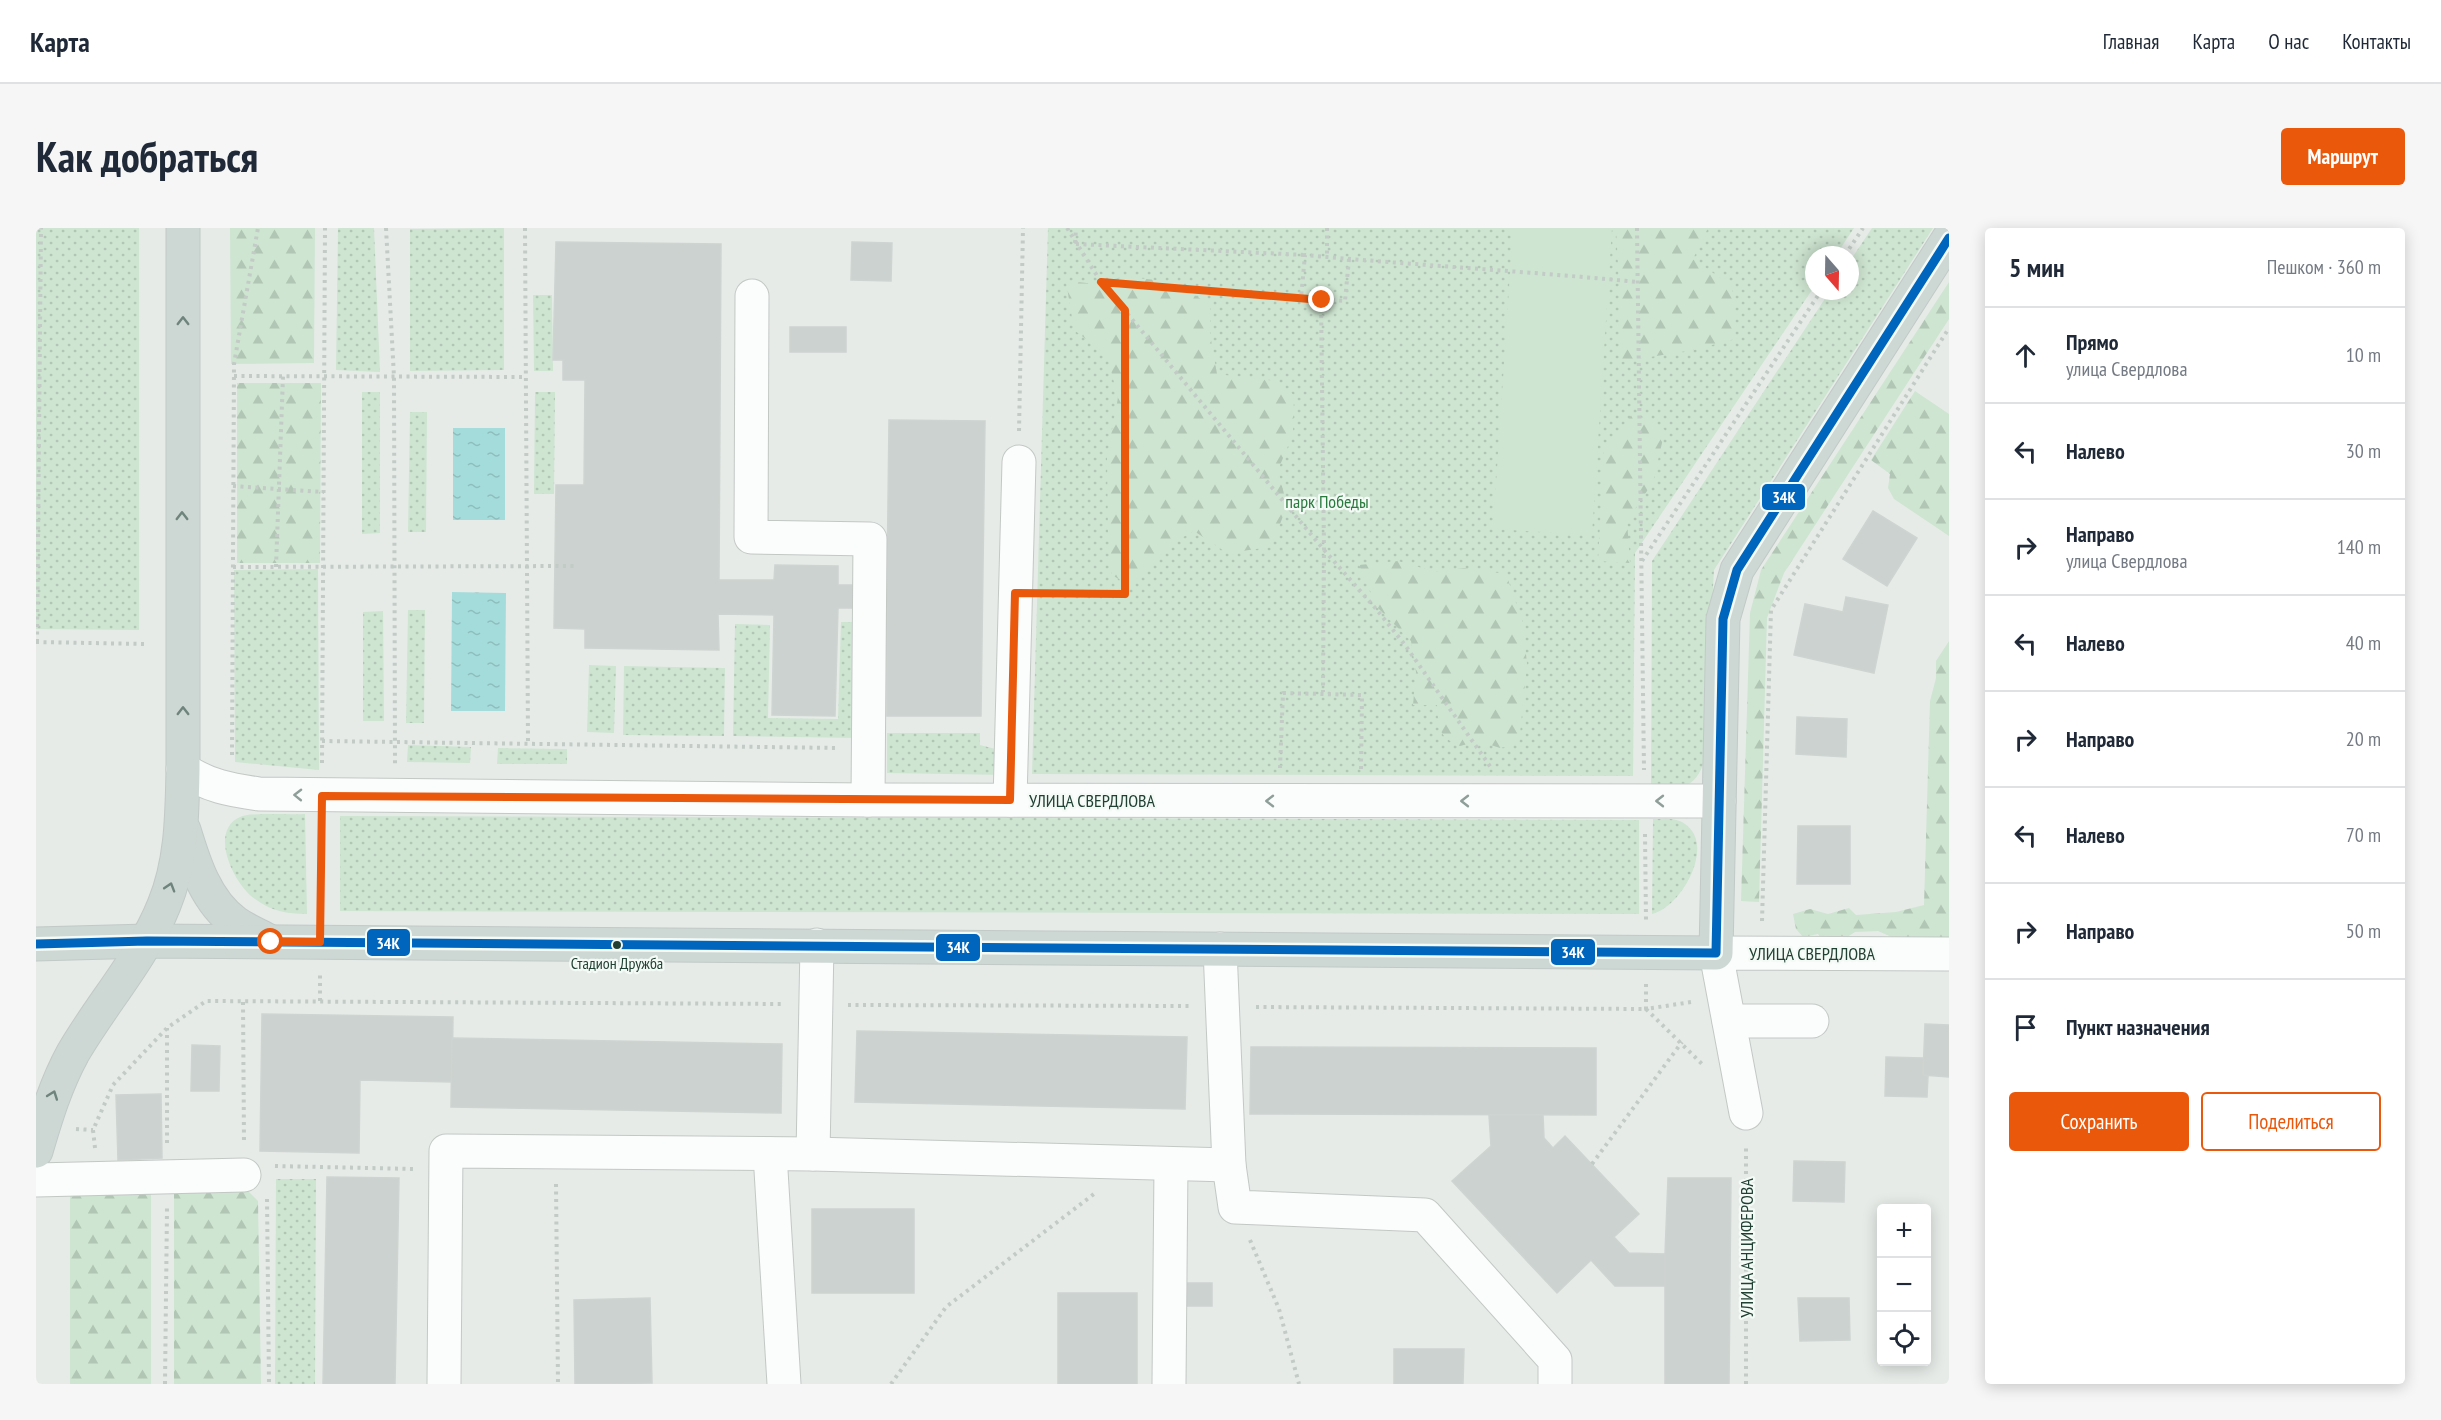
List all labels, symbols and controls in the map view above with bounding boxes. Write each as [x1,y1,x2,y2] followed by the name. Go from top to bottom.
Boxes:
[30,23,90,60] text: Карта
[2103,28,2159,55] text: Главная
[2192,28,2235,55] text: Карта
[2268,28,2309,55] text: О нас
[2342,28,2411,55] text: Контакты
[2281,128,2405,185] button: Маршрут
[36,129,258,184] text: Как добраться
[1805,246,1859,300] north arrow
[2009,251,2064,284] text: 5 мин
[2267,254,2381,280] text: Пешком · 360 m
[1308,286,1334,312] route end
[177,316,189,325] one-way arrow
[2066,328,2119,356] text: Прямо
[2009,339,2042,372] icon: ahead
[2346,342,2381,368] text: 10 m
[2066,356,2187,382] text: улица Свердлова
[2009,435,2042,468] icon: left
[2066,437,2125,465] text: Налево
[2346,438,2381,464] text: 30 m
[1761,483,1806,511] line badge: 34К
[1772,487,1796,507] text: 34К
[1285,490,1369,513] park label: парк Победы
[176,511,189,520] one-way arrow
[2066,520,2134,548] text: Направо
[2009,531,2042,564] icon: right
[2337,534,2381,560] text: 140 m
[2066,548,2187,574] text: улица Свердлова
[2009,627,2042,660] icon: left
[2066,629,2125,657] text: Налево
[2346,630,2381,656] text: 40 m
[177,706,189,715] one-way arrow
[2009,723,2042,756] icon: right
[2066,725,2134,753] text: Направо
[2346,726,2381,752] text: 20 m
[294,789,303,801] one-way arrow
[1029,789,1156,812] street label: УЛИЦА СВЕРДЛОВА
[1266,795,1275,807] one-way arrow
[1461,795,1470,807] one-way arrow
[1656,795,1665,807] one-way arrow
[2009,819,2042,852] icon: left
[2066,821,2125,849] text: Налево
[2346,822,2381,848] text: 70 m
[163,882,175,893] one-way arrow
[2009,915,2042,948] icon: right
[2066,917,2134,945] text: Направо
[2346,918,2381,944] text: 50 m
[257,928,283,954] route start
[366,928,411,957] line badge: 34К
[376,933,400,953] text: 34К
[935,933,981,962] line badge: 34К
[946,937,970,957] text: 34К
[1550,938,1596,966] line badge: 34К
[611,939,623,951] marker: Стадион Дружба
[1561,942,1585,962] text: 34К
[1749,942,1876,965] street label: УЛИЦА СВЕРДЛОВА
[571,953,663,973] place label: Стадион Дружба
[2009,1011,2042,1044] icon: arrive
[2066,1013,2210,1041] text: Пункт назначения
[46,1090,59,1101] one-way arrow
[2009,1092,2189,1151] button: Сохранить
[2201,1092,2381,1151] button: Поделиться
[1735,1178,1758,1318] street label: УЛИЦА АНЦИФЕРОВА
[1877,1204,1931,1366] map controls
[1877,1204,1931,1258] button: +
[1877,1258,1931,1312] button: −
[1877,1312,1931,1366] button: locate

